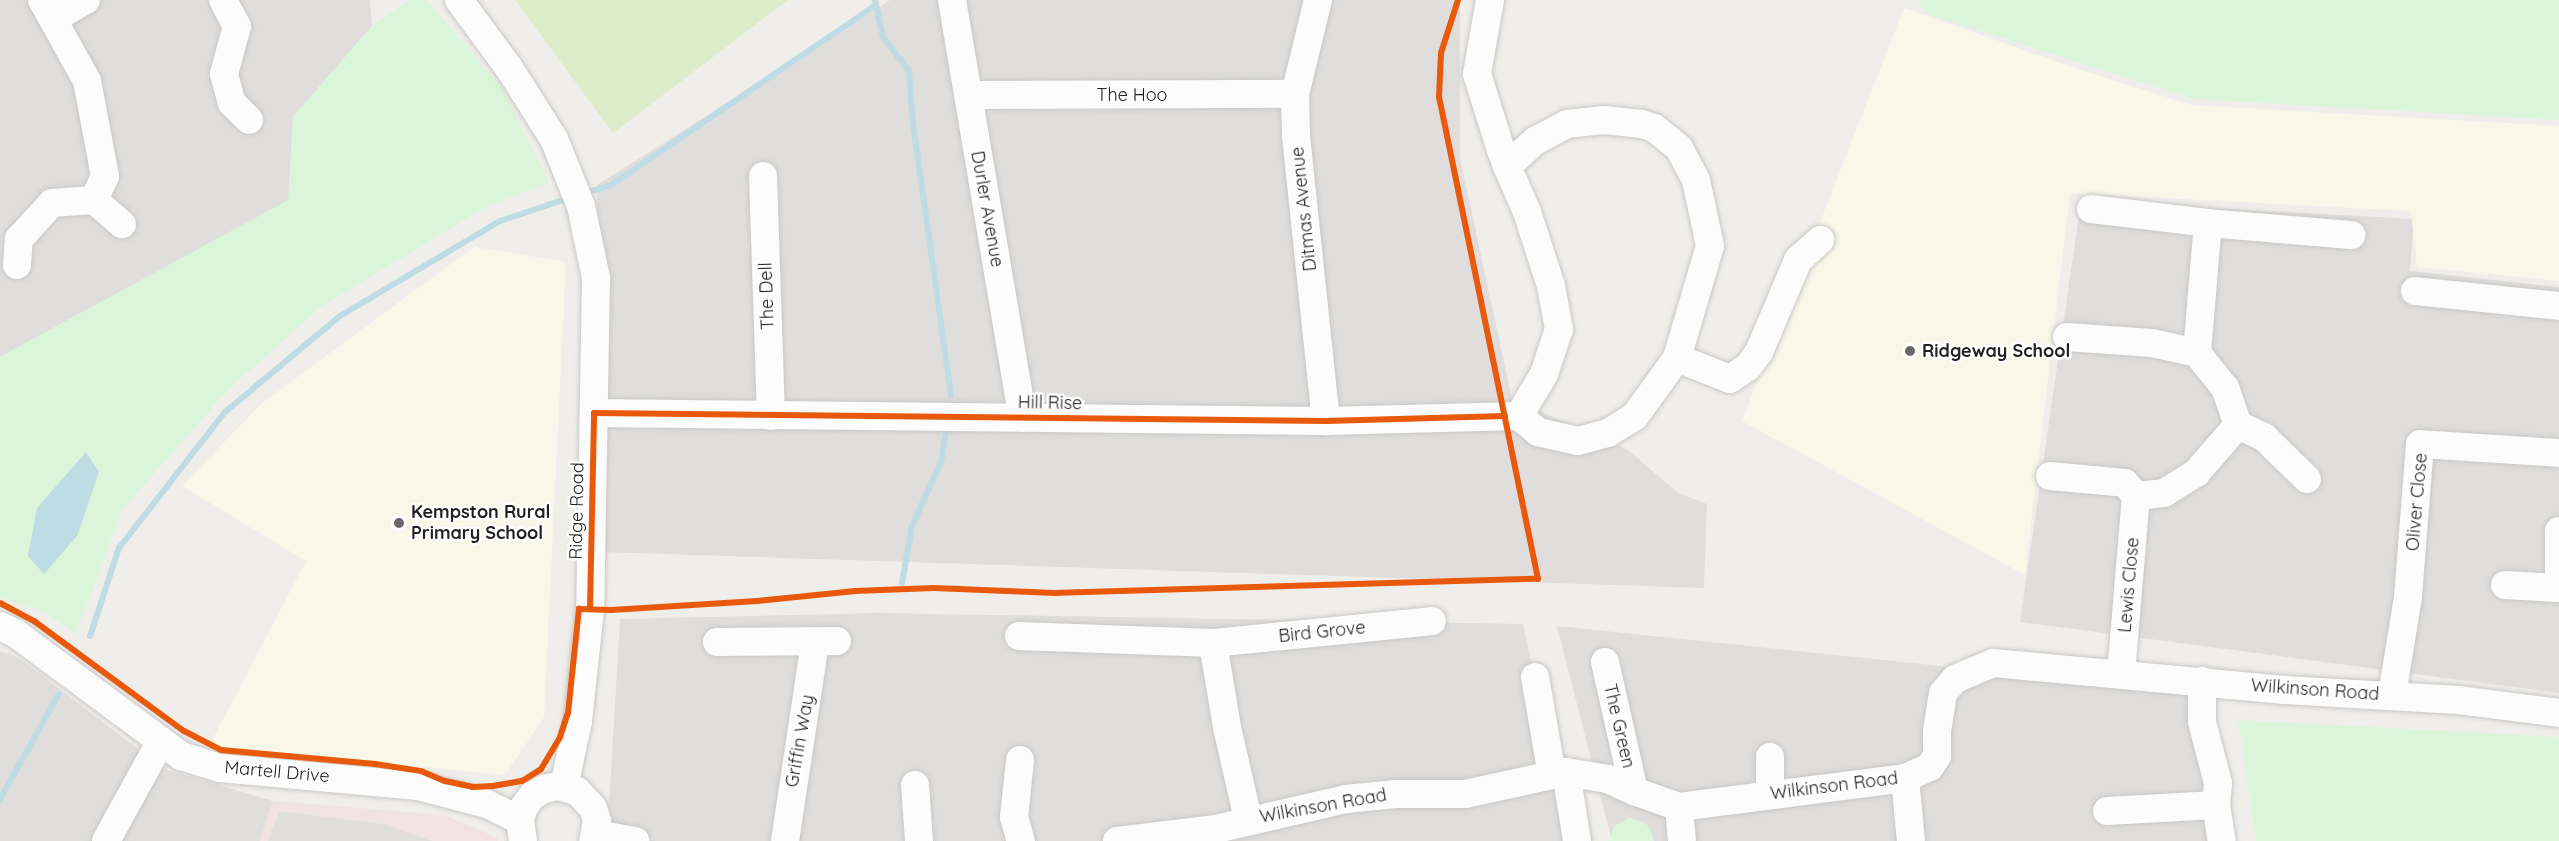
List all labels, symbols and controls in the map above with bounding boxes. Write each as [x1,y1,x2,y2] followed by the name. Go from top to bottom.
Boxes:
[1097,84,1167,106] street label: The Hoo
[1287,146,1321,272] street label: Ditmas Avenue
[966,149,1008,269] street label: Durler Avenue
[755,262,779,330] street label: The Dell
[1922,340,2070,362] place label: Ridgeway School
[1903,344,1917,358] marker: Ridgeway School
[1018,392,1082,414] street label: Hill Rise
[2402,452,2432,552] street label: Oliver Close
[565,462,589,560] street label: Ridge Road
[411,502,550,544] place label: Kempston Rural Primary School
[392,516,406,530] marker: Kempston Rural Primary School
[2114,536,2144,634] street label: Lewis Close
[1277,617,1367,647] street label: Bird Grove
[2250,675,2380,705] street label: Wilkinson Road
[1599,682,1639,770] street label: The Green
[781,693,819,789] street label: Griffin Way
[224,757,330,787] street label: Martell Drive
[1769,767,1899,805] street label: Wilkinson Road
[1258,784,1388,828] street label: Wilkinson Road

